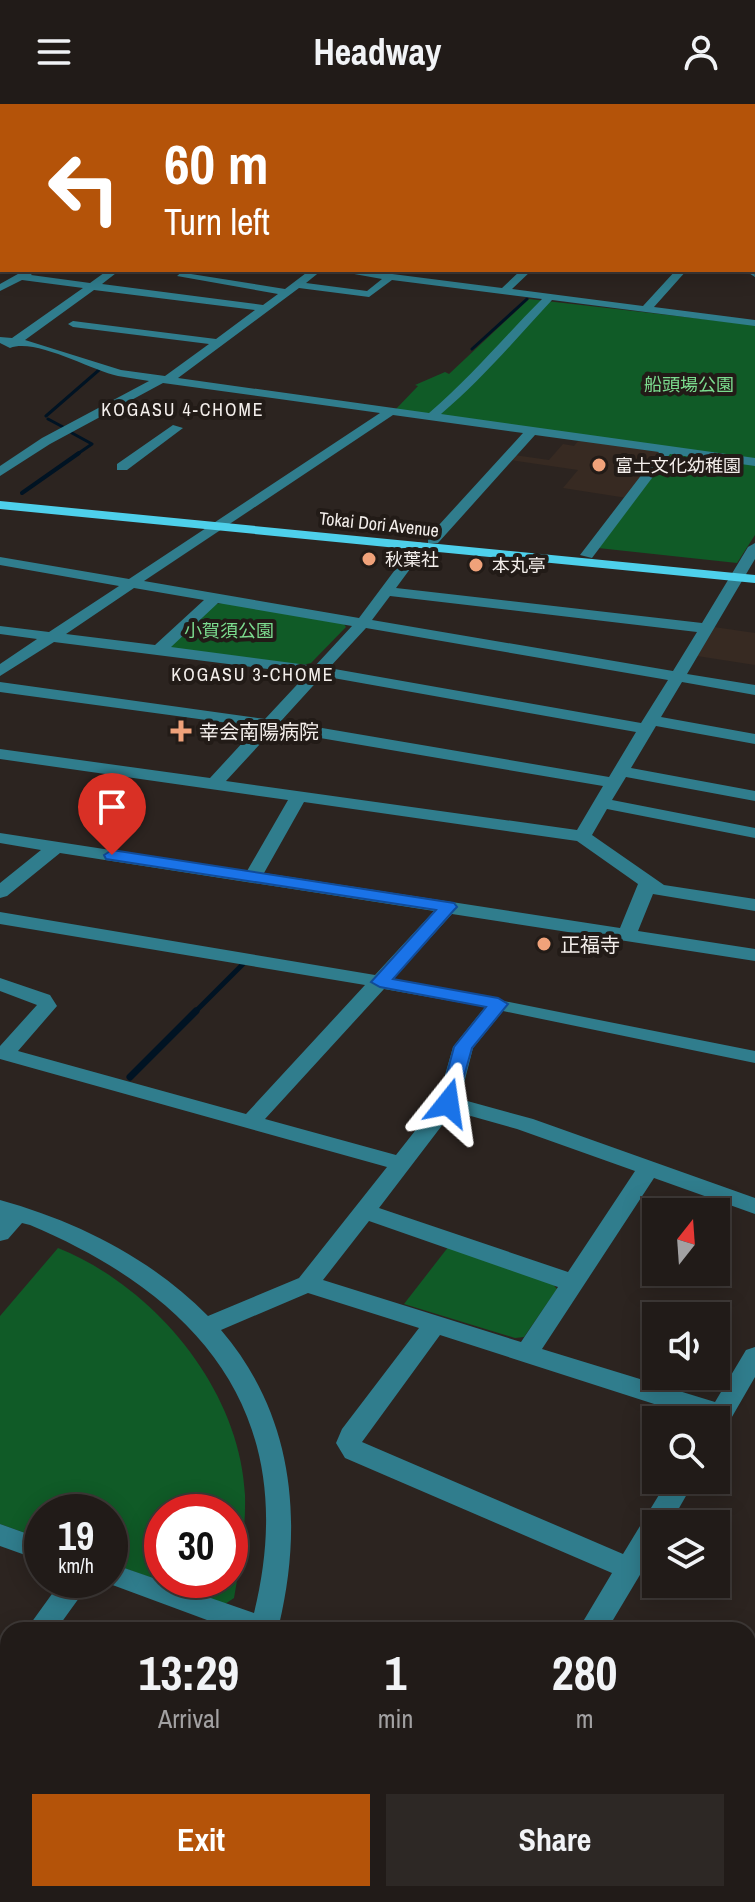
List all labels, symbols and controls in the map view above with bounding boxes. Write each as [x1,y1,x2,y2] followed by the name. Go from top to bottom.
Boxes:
[314,28,441,76] text: Headway
[32,30,76,74] icon: menu
[679,30,723,74] icon: person
[164,126,269,201] text: 60 m
[32,136,136,240] icon: left
[164,198,270,246] text: Turn left
[644,372,734,397] park label: 船頭場公園
[101,397,265,422] district label: KOGASU 4-CHOME
[615,453,741,478] place label: 富士文化幼稚園
[590,456,608,474] marker: 富士文化幼稚園
[318,505,440,543] street label: Tokai Dori Avenue
[385,547,439,572] place label: 秋葉社
[360,550,378,568] marker: 秋葉社
[492,553,546,578] place label: 本丸亭
[467,556,485,574] marker: 本丸亭
[184,618,274,643] park label: 小賀須公園
[171,662,335,687] district label: KOGASU 3-CHOME
[199,718,319,745] place label: 幸会南陽病院
[170,720,192,742] marker: 幸会南陽病院
[78,773,146,855] pin
[90,785,134,829] icon: arrive
[560,931,620,958] place label: 正福寺
[535,935,553,953] marker: 正福寺
[406,1061,490,1145] position arrow
[642,1198,730,1286] north arrow
[642,1198,730,1598] map controls
[642,1302,730,1390] button: sound
[642,1406,730,1494] button: search
[144,1494,248,1598] speed limit sign: 30
[58,1509,94,1562] text: 19
[642,1510,730,1598] button: layers
[58,1552,94,1579] text: km/h
[139,1640,239,1705] text: 13:29
[385,1640,406,1705] text: 1
[552,1640,617,1705] text: 280
[158,1701,220,1736] text: Arrival
[378,1701,413,1736] text: min
[576,1701,594,1736] text: m
[32,1794,370,1886] button: Exit
[386,1794,724,1886] button: Share

